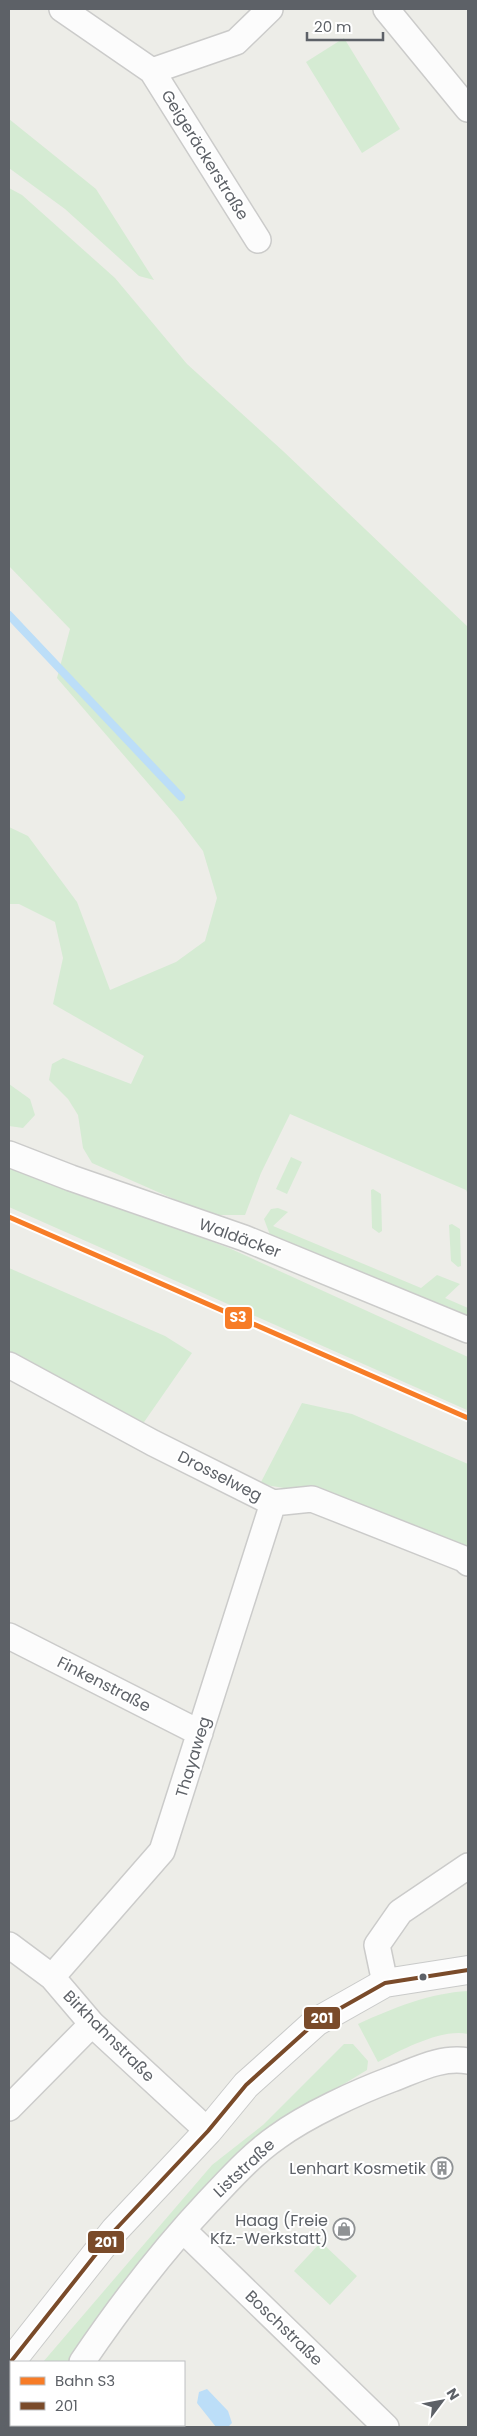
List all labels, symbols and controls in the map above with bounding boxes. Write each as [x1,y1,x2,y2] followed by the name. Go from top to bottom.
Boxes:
[307,10,383,42] scale bar
[314,16,352,37] text: 20 m
[156,86,254,225] street label: Geigeräckerstraße
[196,1213,284,1263] street label: Waldäcker
[224,1306,253,1330] line badge: S3
[229,1307,247,1327] text: S3
[174,1445,266,1507] street label: Drosselweg
[53,1651,155,1718] street label: Finkenstraße
[170,1714,216,1800] street label: Thayaweg
[418,1972,428,1982] unlabelled marker
[58,1985,160,2087] street label: Birkhahnstraße
[303,2006,341,2030] line badge: 201
[311,2008,333,2028] text: 201
[208,2133,280,2203] street label: Liststraße
[430,2156,454,2180] building icon: Lenhart Kosmetik
[289,2157,427,2180] place label: Lenhart Kosmetik
[210,2209,328,2250] place label: Haag (Freie Kfz.-Werkstatt)
[332,2217,356,2241] shop icon: Haag (Freie Kfz.-Werkstatt)
[87,2230,125,2254] line badge: 201
[95,2232,117,2252] text: 201
[240,2285,328,2371] street label: Boschstraße
[10,2361,185,2426] legend
[55,2370,115,2391] text: Bahn S3
[417,2376,467,2426] north arrow
[442,2384,464,2404] text: N
[55,2395,78,2416] text: 201

